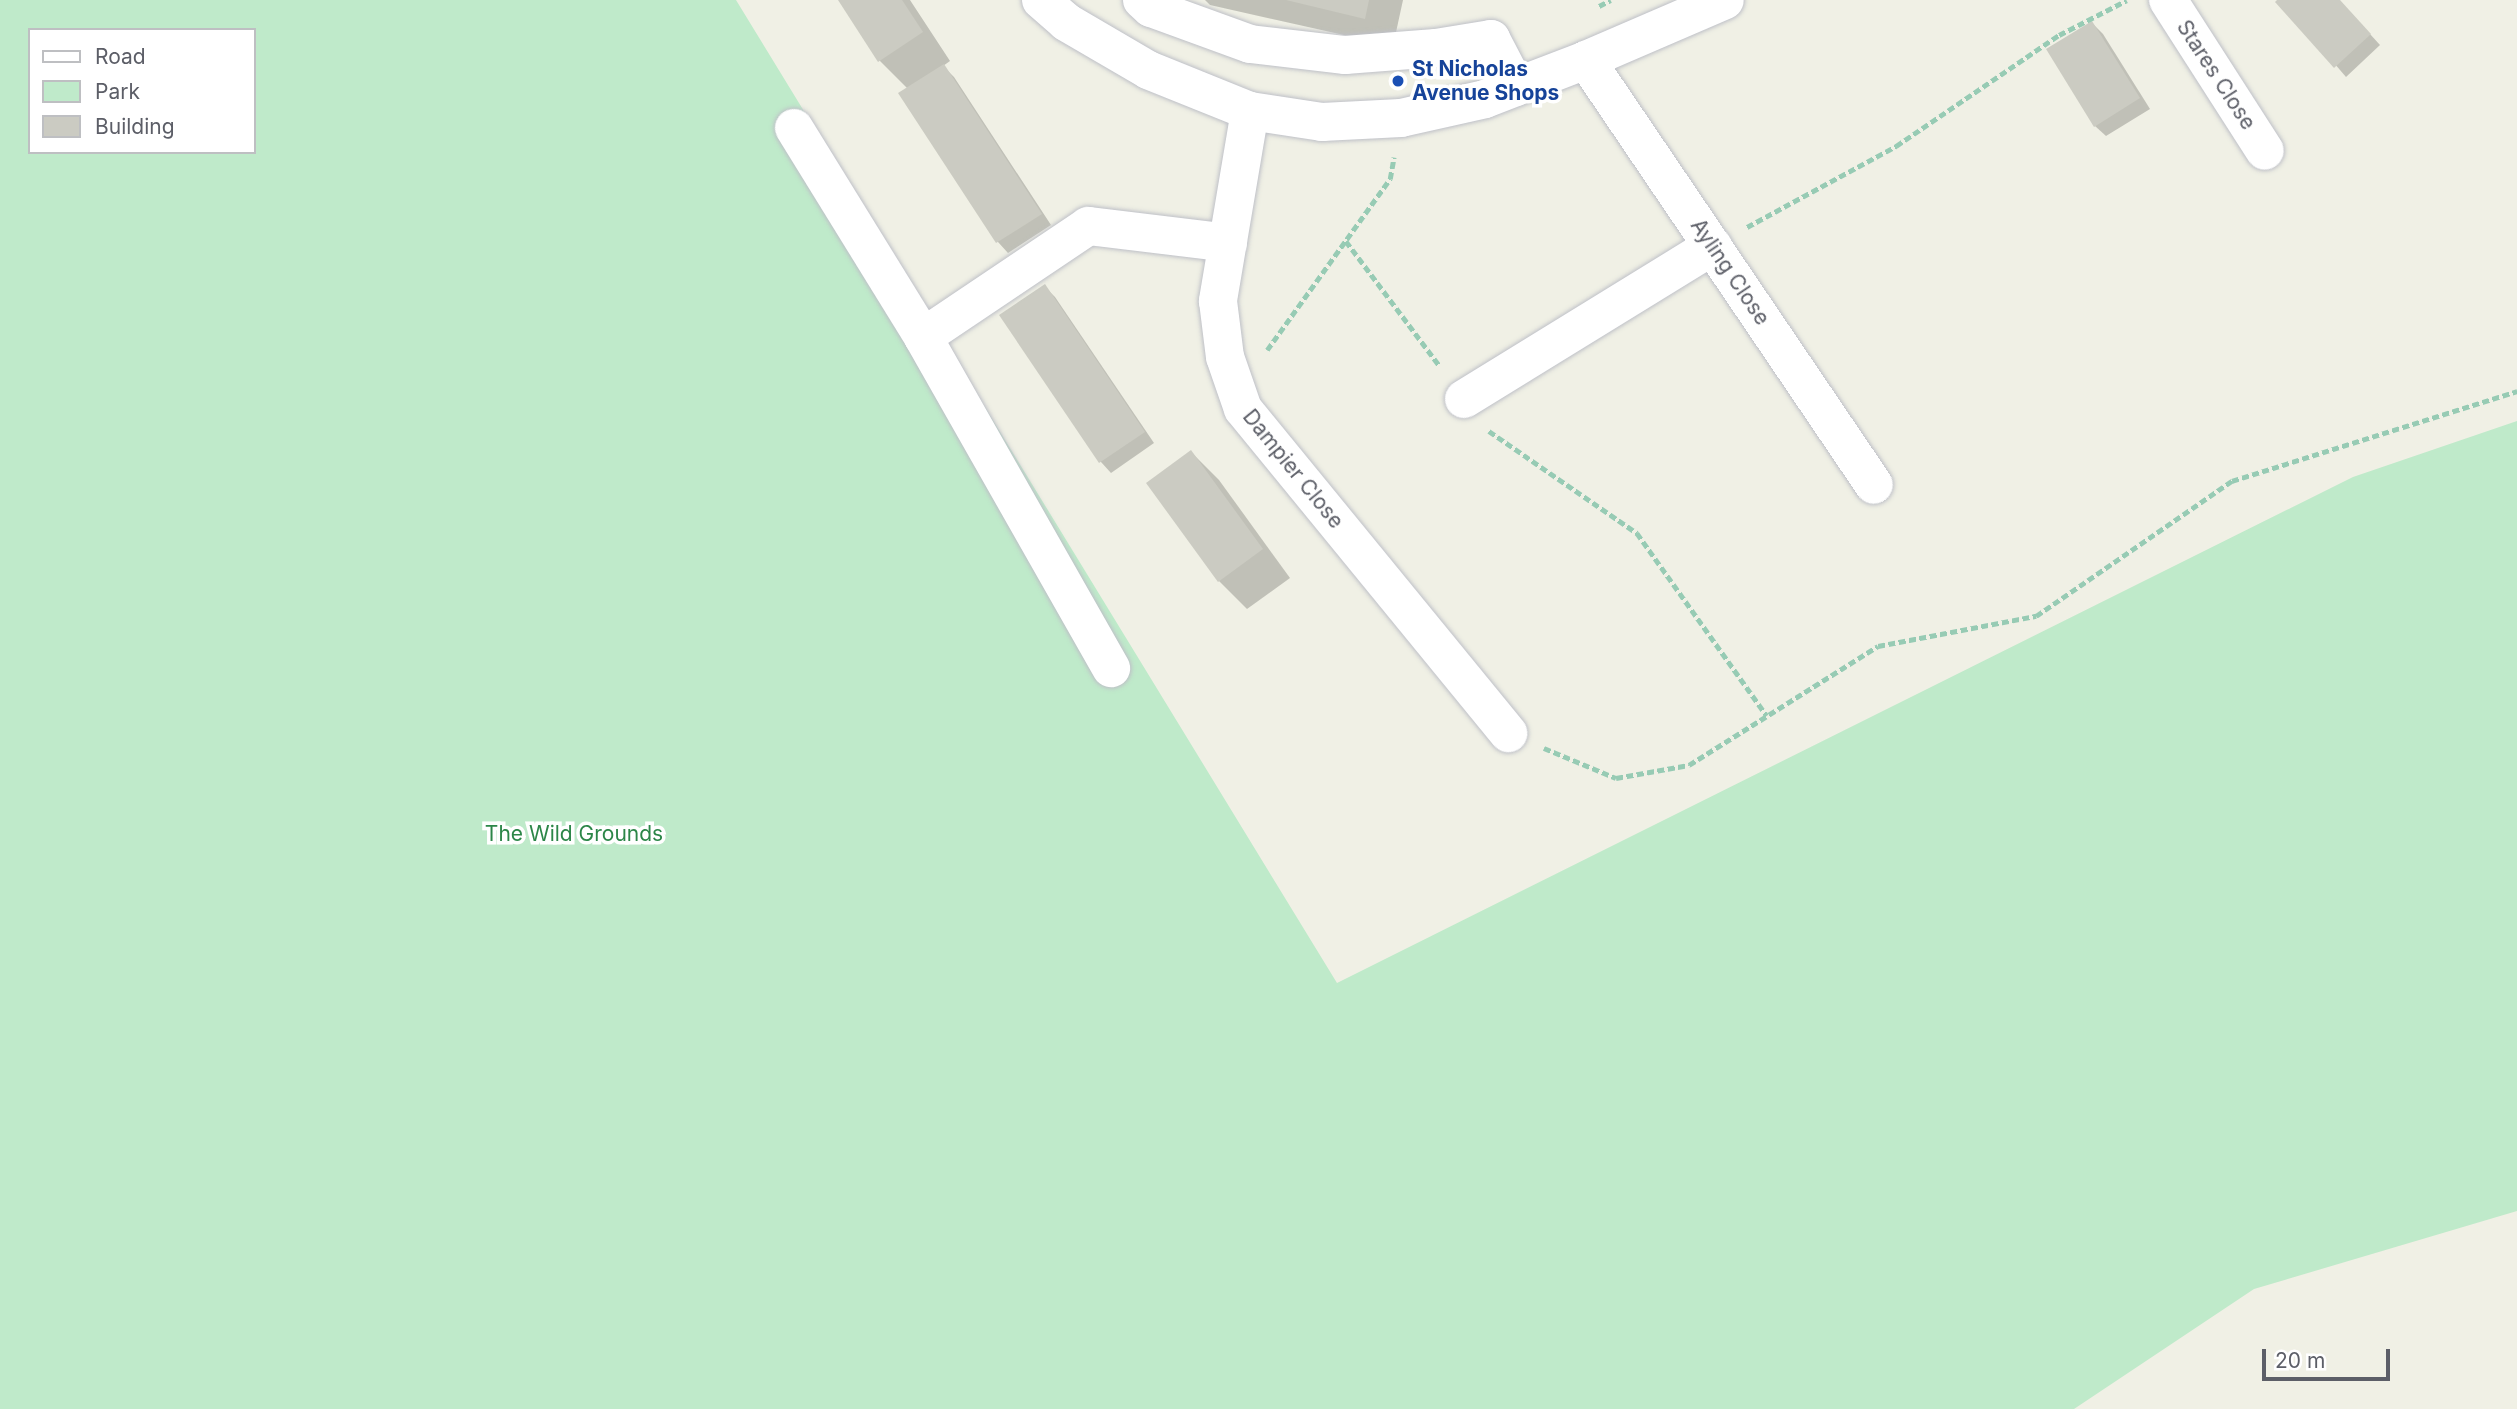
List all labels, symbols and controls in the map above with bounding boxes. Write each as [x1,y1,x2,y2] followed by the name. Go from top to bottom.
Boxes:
[2171,16,2261,134] street label: Stares Close
[28,28,256,154] legend
[95,44,146,69] text: Road
[1412,56,1559,106] place label: St Nicholas Avenue Shops
[1390,73,1406,89] marker: St Nicholas Avenue Shops
[95,79,140,104] text: Park
[95,114,175,139] text: Building
[1685,214,1775,330] street label: Ayling Close
[1237,404,1349,534] street label: Dampier Close
[485,821,663,847] park label: The Wild Grounds
[2265,1336,2393,1380] scale bar
[2275,1348,2325,1373] text: 20 m

